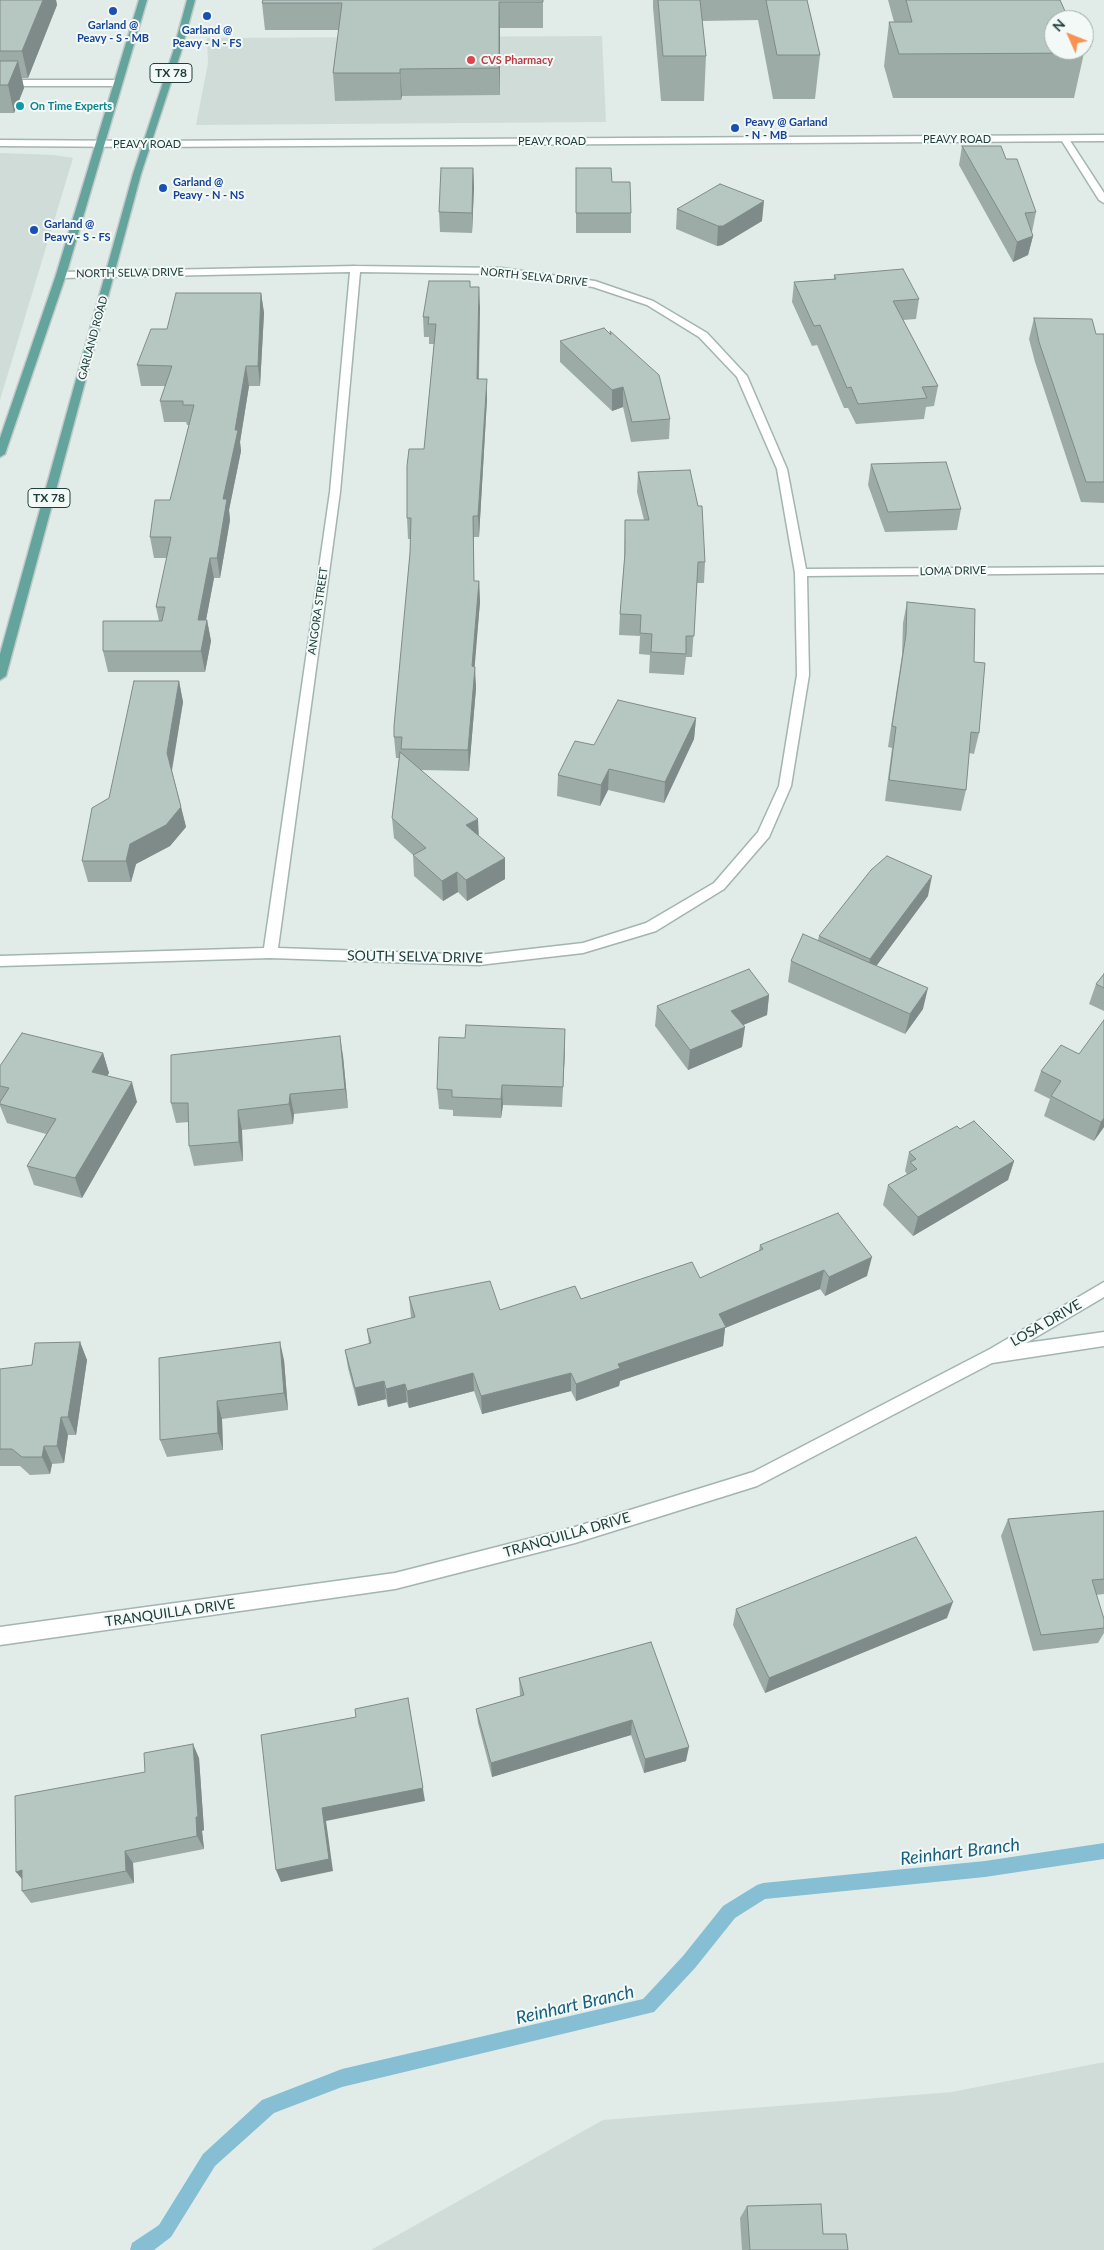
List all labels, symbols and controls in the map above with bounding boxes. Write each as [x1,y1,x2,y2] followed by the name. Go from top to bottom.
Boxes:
[107,5,119,17] marker: Garland @ Peavy - S - MB
[201,10,213,22] marker: Garland @ Peavy - N - FS
[1044,10,1094,60] north arrow
[1049,15,1068,35] text: N
[77,18,149,44] place label: Garland @ Peavy - S - MB
[172,23,242,49] place label: Garland @ Peavy - N - FS
[481,53,553,67] place label: CVS Pharmacy
[465,54,477,66] marker: CVS Pharmacy
[150,64,192,82] road number: TX 78
[30,99,112,113] place label: On Time Experts
[14,100,26,112] marker: On Time Experts
[745,115,828,141] place label: Peavy @ Garland - N - MB
[729,122,741,134] marker: Peavy @ Garland - N - MB
[923,132,991,146] street label: PEAVY ROAD
[518,134,586,148] street label: PEAVY ROAD
[113,137,181,151] street label: PEAVY ROAD
[173,175,244,201] place label: Garland @ Peavy - N - NS
[157,182,169,194] marker: Garland @ Peavy - N - NS
[44,217,111,243] place label: Garland @ Peavy - S - FS
[28,224,40,236] marker: Garland @ Peavy - S - FS
[76,265,184,281] street label: NORTH SELVA DRIVE
[480,265,588,289] street label: NORTH SELVA DRIVE
[75,295,111,381] street label: GARLAND ROAD
[28,488,70,508] road number: TX 78
[920,564,986,578] street label: LOMA DRIVE
[305,566,331,656] street label: ANGORA STREET
[347,947,483,967] street label: SOUTH SELVA DRIVE
[1007,1296,1085,1350] street label: LOSA DRIVE
[502,1509,632,1561] street label: TRANQUILLA DRIVE
[104,1596,236,1630] street label: TRANQUILLA DRIVE
[899,1834,1021,1870] water label: Reinhart Branch
[514,1981,636,2029] water label: Reinhart Branch

